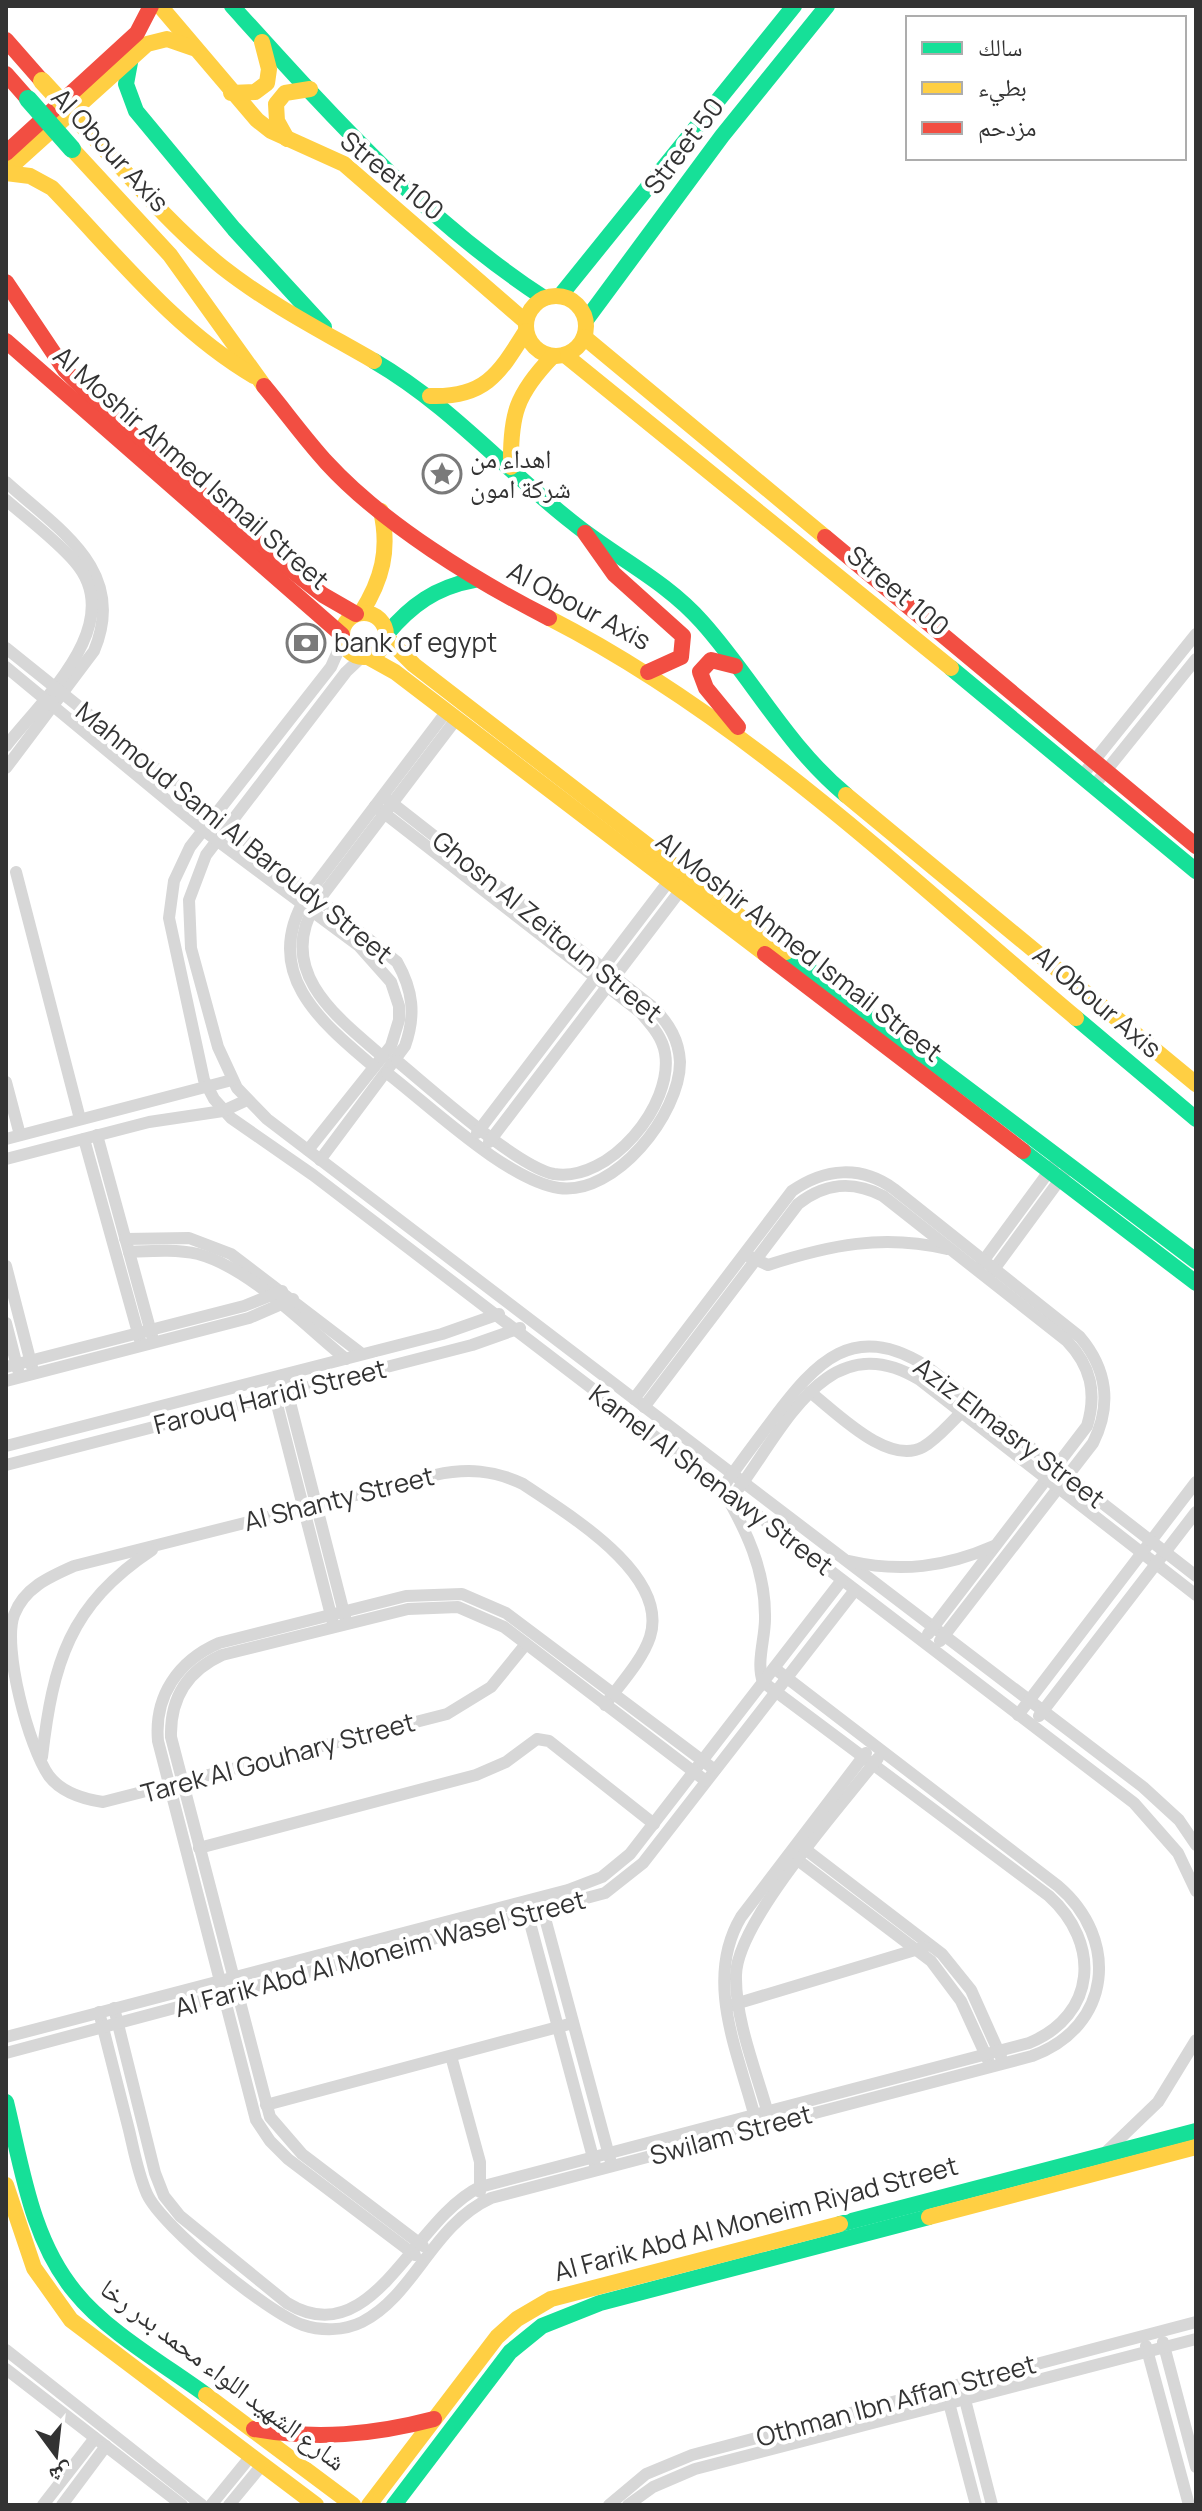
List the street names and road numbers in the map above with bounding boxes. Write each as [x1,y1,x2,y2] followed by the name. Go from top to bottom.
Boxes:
[44,80,178,219] street label: Al Obour Axis
[635,90,731,201] street label: Street 50
[333,122,452,228] street label: Street 100
[46,337,337,597] street label: Al Moshir Ahmed Ismail Street
[840,537,957,644] street label: Street 100
[502,552,657,658] street label: Al Obour Axis
[69,693,400,971] street label: Mahmoud Sami Al Baroudy Street
[425,822,670,1030] street label: Ghosn Al Zeitoun Street
[649,823,950,1069] street label: Al Moshir Ahmed Ismail Street
[1026,937,1169,1066] street label: Al Obour Axis
[907,1348,1113,1516] street label: Aziz Elmasry Street
[150,1350,390,1442] street label: Farouq Haridi Street
[582,1376,841,1583] street label: Kamel Al Shenawy Street
[240,1457,437,1539] street label: Al Shanty Street
[137,1703,418,1811] street label: Tarek Al Gouhary Street
[170,1881,589,2025] street label: Al Farik Abd Al Moneim Wasel Street
[646,2095,816,2173] street label: Swilam Street
[550,2147,962,2289] street label: Al Farik Abd Al Moneim Riyad Street
[94,2270,354,2478] street label: شارع الشهيد اللواء محمد بدر رخا
[752,2345,1040,2455] street label: Othman Ibn Affan Street

